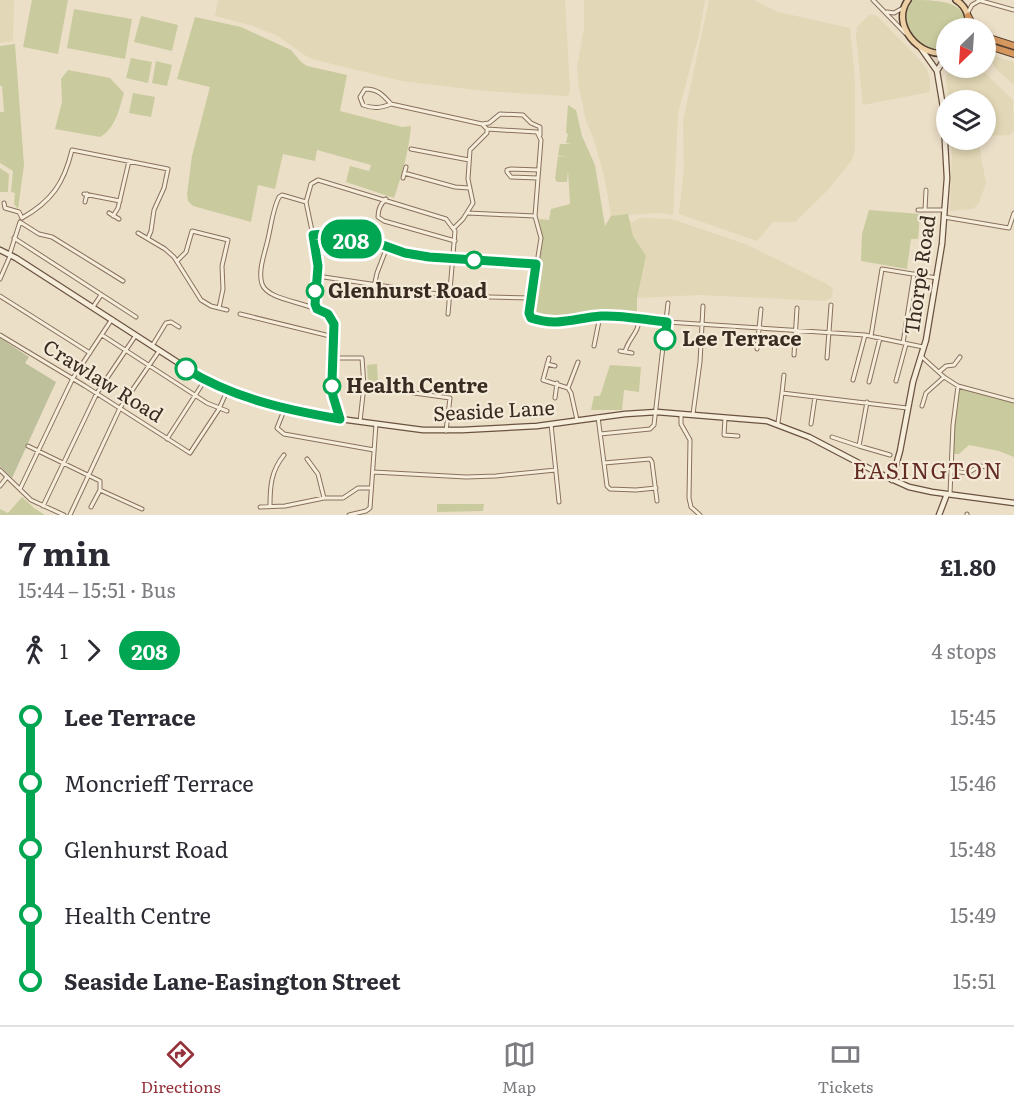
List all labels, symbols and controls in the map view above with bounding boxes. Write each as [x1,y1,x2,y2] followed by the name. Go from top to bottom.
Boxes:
[936,18,996,78] north arrow
[936,18,996,150] map controls
[936,90,996,150] button: layers
[895,213,941,337] street label: Thorpe Road
[316,220,386,258] line badge: 208
[333,224,369,255] text: 208
[465,251,483,269] unlabelled marker
[328,274,487,304] place label: Glenhurst Road
[306,282,324,300] marker: Glenhurst Road
[682,322,802,352] place label: Lee Terrace
[654,328,676,350] marker: Lee Terrace
[38,330,170,428] street label: Crawlaw Road
[175,358,197,380] unlabelled marker
[346,369,488,399] place label: Health Centre
[323,377,341,395] marker: Health Centre
[432,391,556,427] street label: Seaside Lane
[853,453,1003,486] district label: EASINGTON
[18,527,110,576] text: 7 min
[940,550,996,583] text: £1.80
[18,574,175,604] text: 15:44 – 15:51 · Bus
[18,634,51,667] icon: walk
[77,634,110,667] icon: forward
[60,635,68,665] text: 1
[131,635,168,666] text: 208
[932,635,996,665] text: 4 stops
[64,700,196,733] text: Lee Terrace
[950,701,996,731] text: 15:45
[64,766,254,799] text: Moncrieff Terrace
[950,767,996,797] text: 15:46
[64,832,228,865] text: Glenhurst Road
[949,833,996,863] text: 15:48
[64,898,211,931] text: Health Centre
[950,899,996,929] text: 15:49
[64,964,401,997] text: Seaside Lane-Easington Street
[953,965,996,995] text: 15:51
[141,1038,221,1098] tab: Directions
[502,1038,536,1098] tab: Map
[817,1038,873,1098] tab: Tickets

